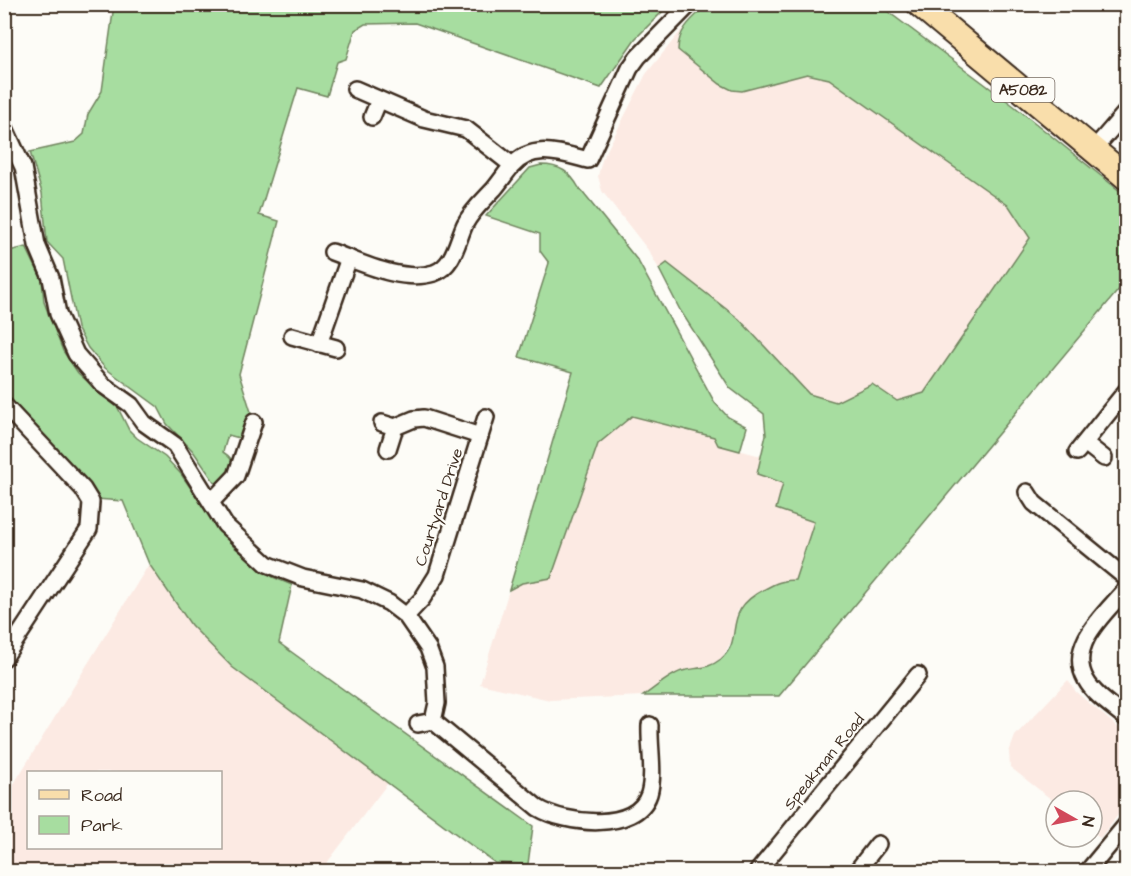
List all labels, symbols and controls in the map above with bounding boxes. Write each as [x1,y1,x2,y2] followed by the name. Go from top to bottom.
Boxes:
[992,78,1054,102] road number: A5082
[410,445,469,569] street label: Courtyard Drive
[778,709,870,815] street label: Speakman Road
[27,771,222,849] legend
[81,783,122,808] text: Road
[1044,789,1104,849] north arrow
[81,813,123,838] text: Park
[1076,815,1099,828] text: N

